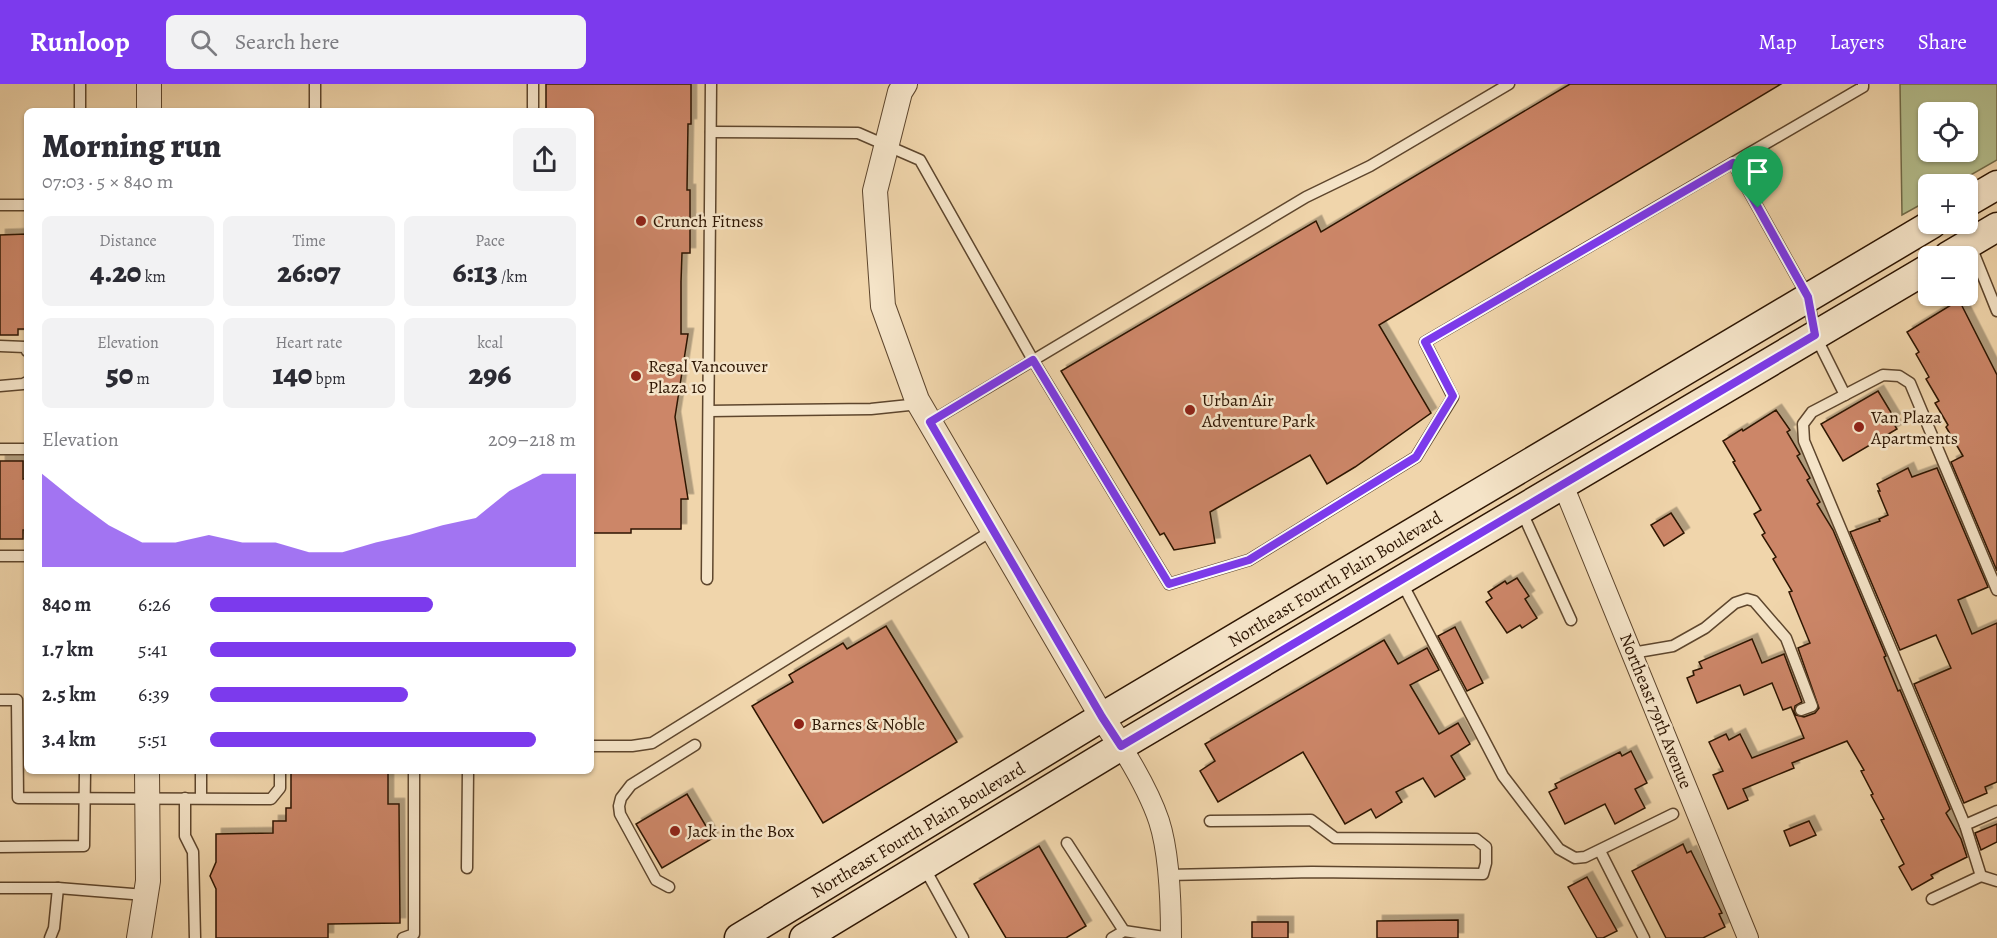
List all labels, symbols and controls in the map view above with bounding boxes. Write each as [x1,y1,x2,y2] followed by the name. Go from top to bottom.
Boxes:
[166,15,586,69] search box
[30,23,130,61] text: Runloop
[187,26,220,59] icon: search
[235,27,339,57] text: Search here
[1758,28,1797,56] text: Map
[1830,28,1885,56] text: Layers
[1918,28,1967,56] text: Share
[1918,102,1978,306] map controls
[1918,102,1978,162] button: locate
[42,123,221,168] text: Morning run
[513,128,576,191] button: share
[1732,146,1783,208] pin
[1741,155,1774,188] icon: arrive
[42,168,173,195] text: 07:03 · 5 × 840 m
[1918,174,1978,234] button: +
[653,209,763,233] place label: Crunch Fitness
[634,214,648,228] marker: Crunch Fitness
[99,230,157,252] text: Distance
[292,230,326,252] text: Time
[475,230,505,252] text: Pace
[1918,246,1978,306] button: −
[90,252,141,292] text: 4.20
[277,252,341,292] text: 26:07
[452,252,498,292] text: 6:13
[141,266,166,288] text: km
[498,266,528,288] text: /km
[97,332,159,354] text: Elevation
[276,332,342,354] text: Heart rate
[477,332,503,354] text: kcal
[106,354,133,394] text: 50
[272,354,312,394] text: 140
[469,354,511,394] text: 296
[648,354,768,399] place label: Regal Vancouver Plaza 10
[133,368,150,390] text: m
[312,368,346,390] text: bpm
[629,369,643,383] marker: Regal Vancouver Plaza 10
[1201,388,1315,433] place label: Urban Air Adventure Park
[1183,403,1197,417] marker: Urban Air Adventure Park
[1870,405,1958,450] place label: Van Plaza Apartments
[1852,420,1866,434] marker: Van Plaza Apartments
[42,426,119,453] text: Elevation
[488,426,576,453] text: 209–218 m
[1224,505,1447,653] street label: Northeast Fourth Plain Boulevard
[42,591,91,618] text: 840 m
[138,591,171,618] text: 6:26
[1614,630,1698,792] street label: Northeast 79th Avenue
[42,636,94,663] text: 1.7 km
[138,636,167,663] text: 5:41
[42,681,96,708] text: 2.5 km
[138,681,169,708] text: 6:39
[811,712,925,736] place label: Barnes & Noble
[792,717,806,731] marker: Barnes & Noble
[42,726,96,753] text: 3.4 km
[138,726,167,753] text: 5:51
[807,756,1030,904] street label: Northeast Fourth Plain Boulevard
[687,819,795,843] place label: Jack in the Box
[668,824,682,838] marker: Jack in the Box

